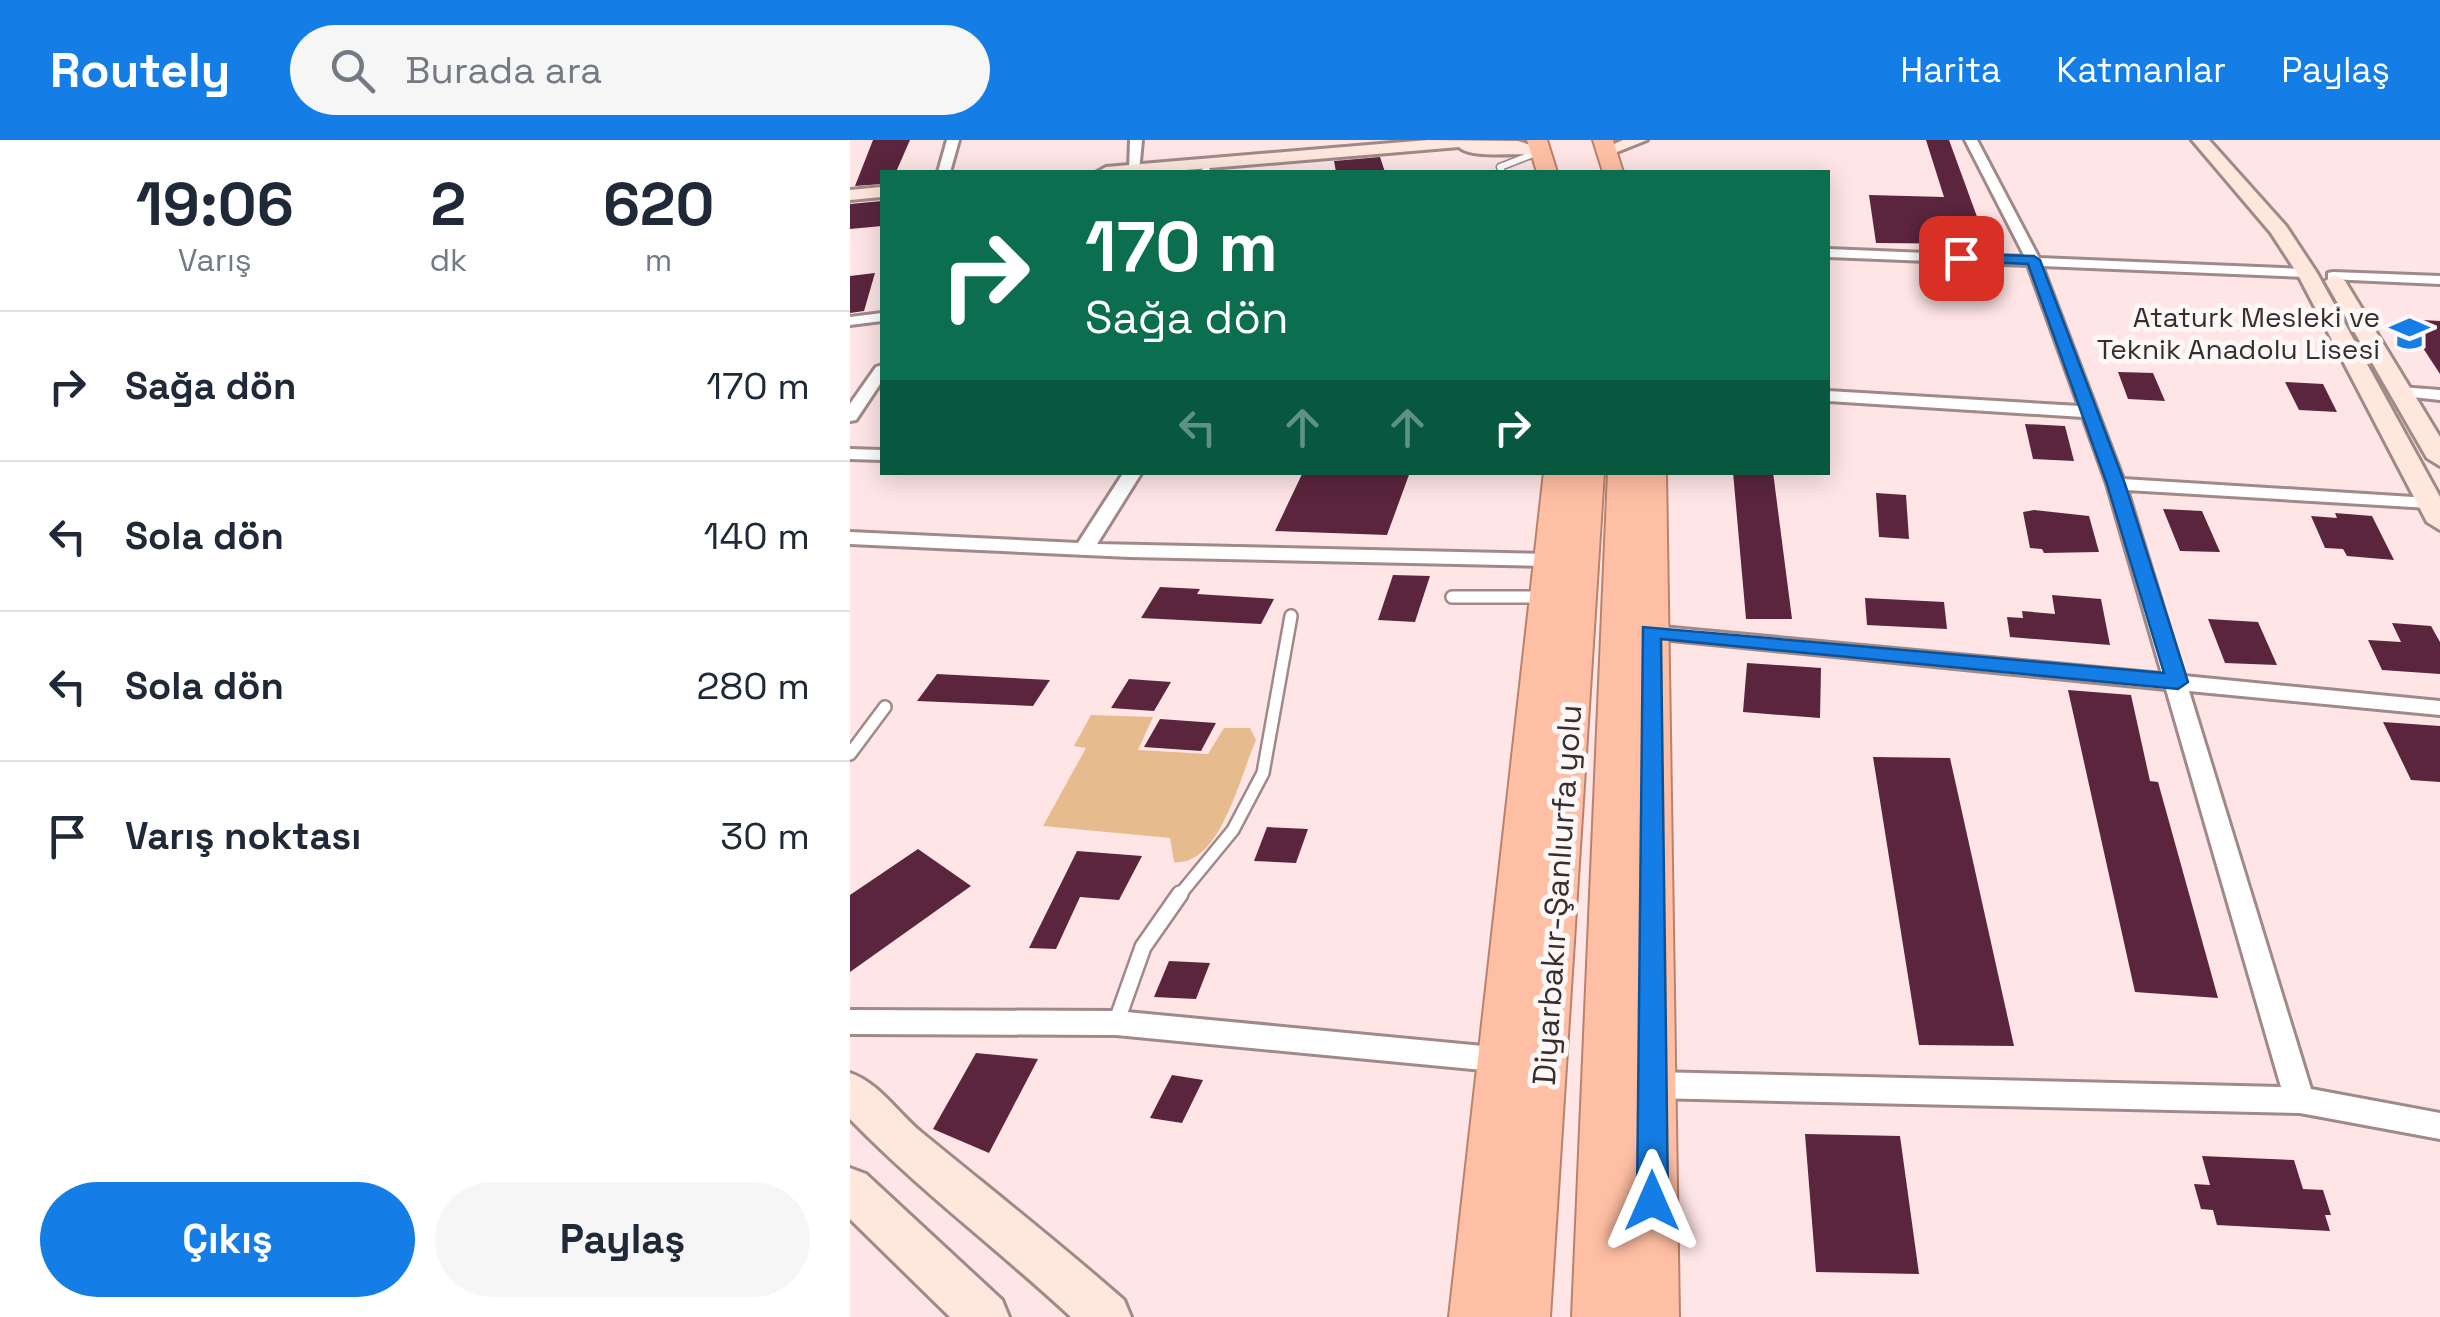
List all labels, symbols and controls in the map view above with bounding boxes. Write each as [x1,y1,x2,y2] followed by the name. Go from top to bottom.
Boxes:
[290,25,990,115] search box
[50,40,230,101] text: Routely
[325,43,380,98] icon: search
[405,46,602,94] text: Burada ara
[1900,48,2001,92] text: Harita
[2056,48,2226,92] text: Katmanlar
[2281,48,2390,92] text: Paylaş
[136,166,294,243] text: 19:06
[431,166,466,243] text: 2
[603,166,714,243] text: 620
[1085,202,1278,291] text: 170 m
[920,210,1050,340] icon: right
[1919,216,2004,301] pin
[1934,231,1989,286] icon: arrive
[178,240,252,280] text: Varış
[429,240,467,280] text: dk
[645,240,672,280] text: m
[1085,289,1289,346] text: Sağa dön
[2097,299,2380,367] place label: Ataturk Mesleki ve Teknik Anadolu Lisesi
[2389,312,2431,354] school or university icon: Ataturk Mesleki ve Teknik Anadolu Lisesi
[40,359,95,414] icon: right
[125,362,296,410] text: Sağa dön
[706,362,810,410] text: 170 m
[1170,400,1225,455] icon: left
[1275,400,1330,455] icon: ahead
[1380,400,1435,455] icon: ahead
[1485,400,1540,455] icon: right
[40,509,95,564] icon: left
[125,512,284,560] text: Sola dön
[704,512,810,560] text: 140 m
[40,659,95,714] icon: left
[125,662,284,710] text: Sola dön
[697,662,810,710] text: 280 m
[1524,703,1590,1087] street label: Diyarbakır-Şanlıurfa yolu
[40,809,95,864] icon: arrive
[125,812,361,860] text: Varış noktası
[720,812,810,860] text: 30 m
[1600,1149,1704,1253] position arrow
[40,1182,415,1297] button: Çıkış
[435,1182,810,1297] button: Paylaş

